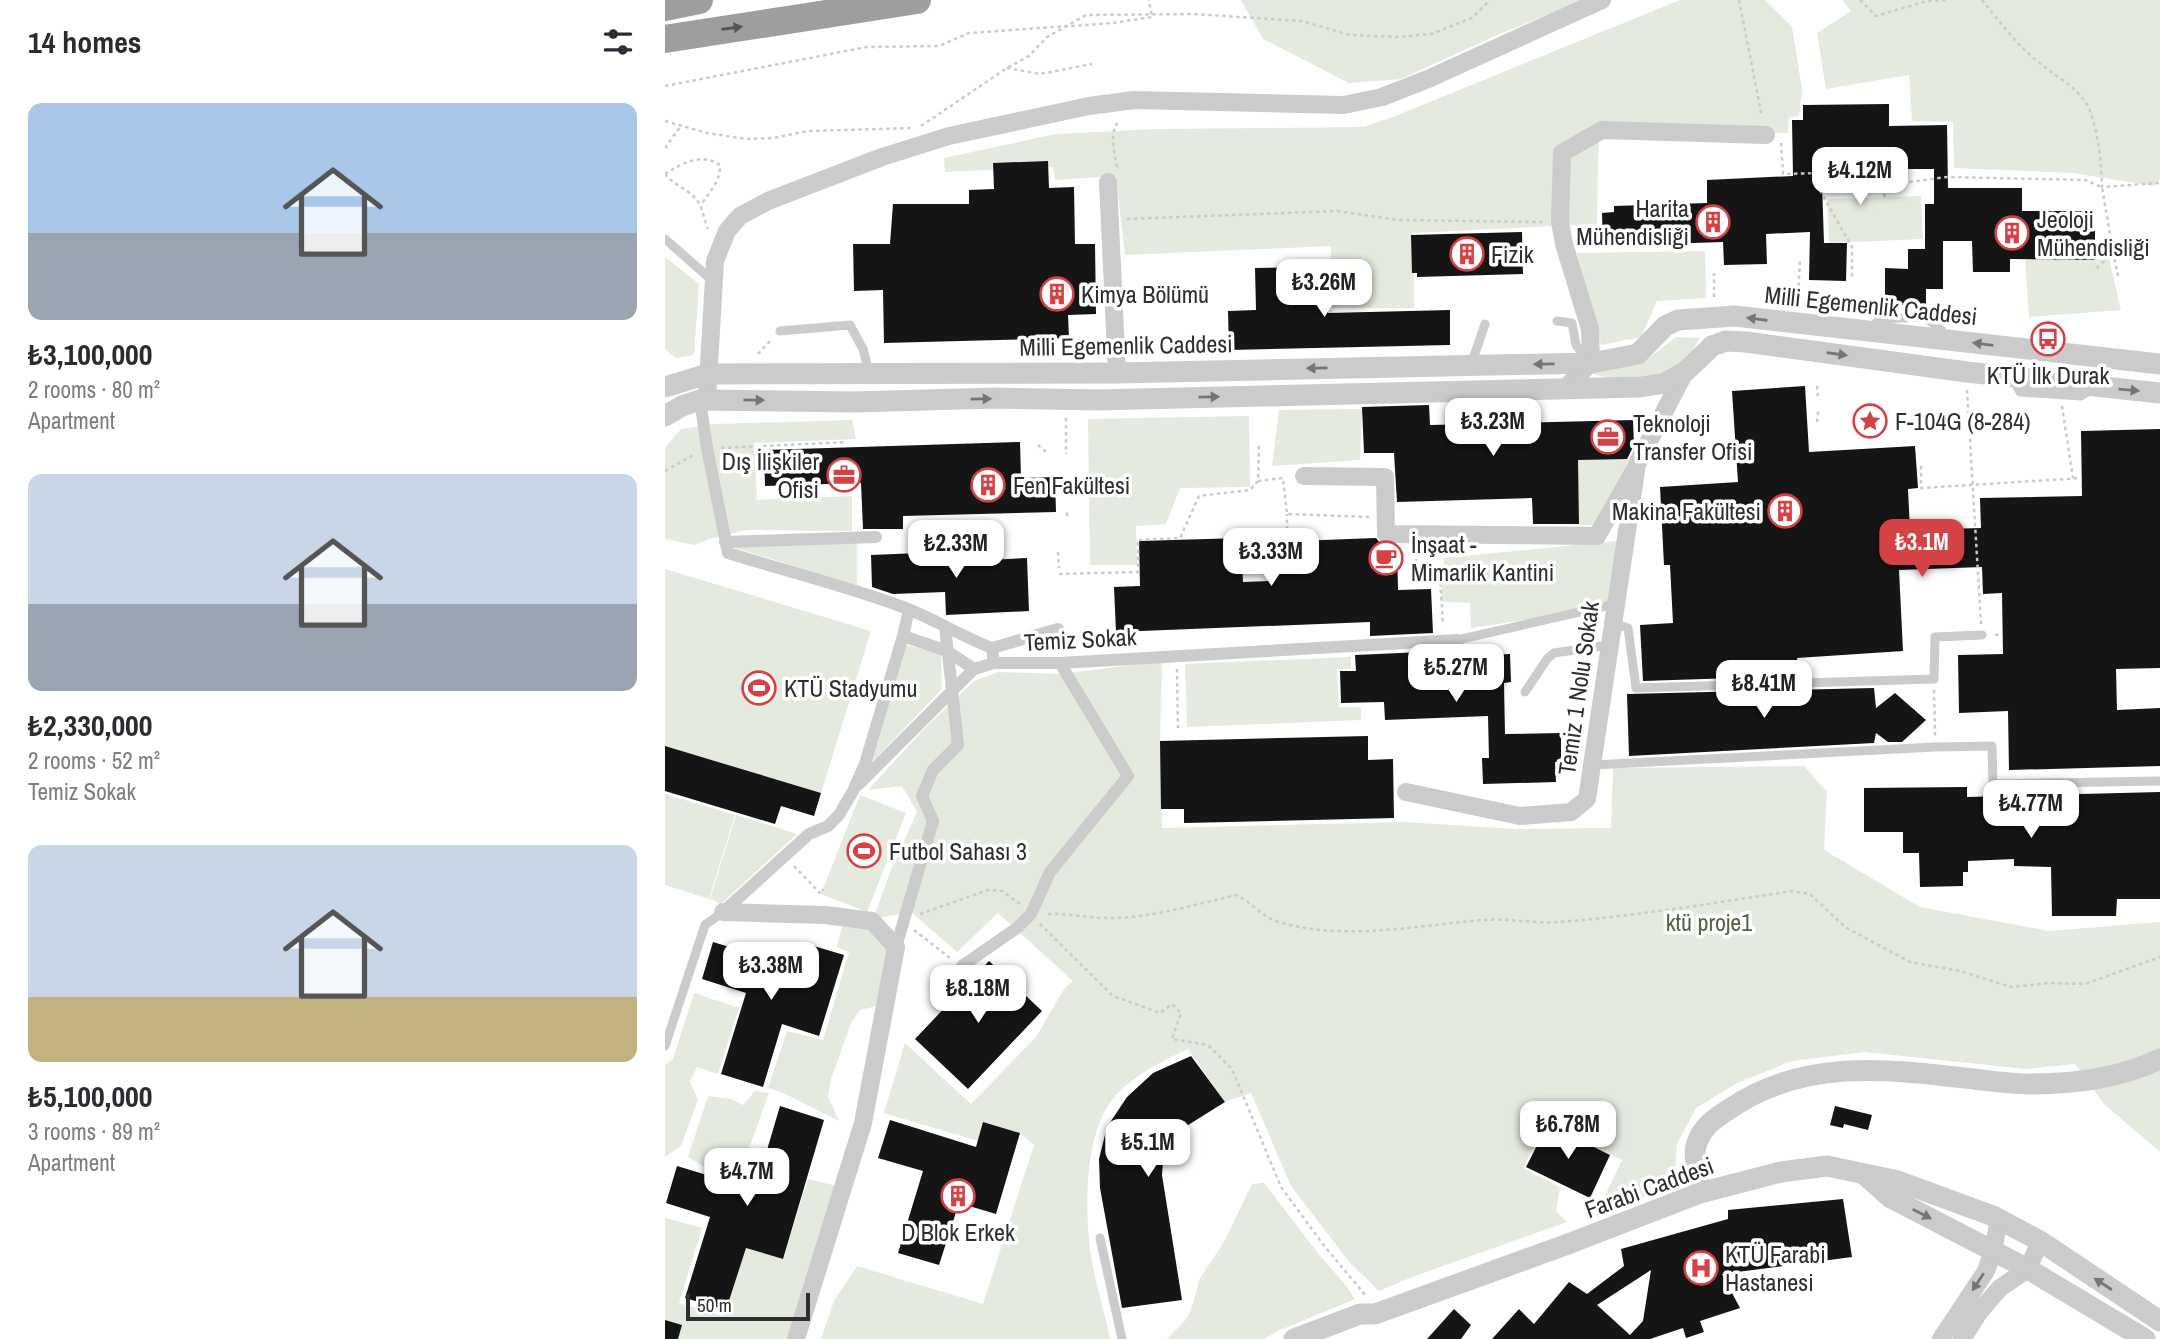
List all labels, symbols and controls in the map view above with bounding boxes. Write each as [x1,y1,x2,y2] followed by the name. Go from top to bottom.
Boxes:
[28,22,142,62] text: 14 homes
[599,23,637,61] icon: filters
[721,23,743,34] one-way arrow
[1803,148,1917,207] pin: ₺4.12M
[270,149,396,275] icon: home
[1828,154,1892,185] text: ₺4.12M
[1576,192,1689,252] place label: Harita Mühendisliği
[1694,203,1732,241] building icon: Harita Mühendisliği
[2037,203,2150,263] place label: Jeoloji Mühendisliği
[1993,214,2031,252] building icon: Jeoloji Mühendisliği
[1448,235,1486,273] building icon: Fizik
[1491,238,1534,270] place label: Fizik
[1267,260,1381,319] pin: ₺3.26M
[1292,266,1356,297] text: ₺3.26M
[1038,275,1076,313] building icon: Kimya Bölümü
[1081,278,1209,310] place label: Kimya Bölümü
[1763,278,1979,332] street label: Milli Egemenlik Caddesi
[1746,313,1768,324] one-way arrow
[2029,320,2067,358] bus stop icon: KTÜ İlk Durak
[1019,327,1233,363] street label: Milli Egemenlik Caddesi
[28,334,152,374] text: ₺3,100,000
[1972,338,1994,349] one-way arrow
[1826,349,1848,360] one-way arrow
[1533,358,1555,370] one-way arrow
[1987,359,2109,391] place label: KTÜ İlk Durak
[1306,363,1328,374] one-way arrow
[28,374,160,405] text: 2 rooms · 80 m²
[2118,385,2140,396] one-way arrow
[1198,392,1220,403] one-way arrow
[971,393,993,404] one-way arrow
[743,394,765,406] one-way arrow
[1436,398,1550,458] pin: ₺3.23M
[1851,402,1889,440] place icon: F-104G (8-284)
[28,405,115,436] text: Apartment
[1461,405,1525,436] text: ₺3.23M
[1895,405,2031,437] place label: F-104G (8-284)
[1633,407,1753,467] place label: Teknoloji Transfer Ofisi
[1589,418,1627,456] office icon: Teknoloji Transfer Ofisi
[722,445,819,505] place label: Dış İlişkiler Ofisi
[825,456,863,494] office icon: Dış İlişkiler Ofisi
[969,466,1007,504] building icon: Fen Fakültesi
[1013,469,1130,501] place label: Fen Fakültesi
[1766,492,1804,530] building icon: Makina Fakültesi
[1612,495,1761,527] place label: Makina Fakültesi
[270,520,396,646] icon: home
[899,520,1013,580] pin: ₺2.33M
[1873,520,1971,579] pin: ₺3.1M
[1895,526,1949,557] text: ₺3.1M
[924,527,988,558] text: ₺2.33M
[1214,528,1328,588] pin: ₺3.33M
[1411,528,1554,588] place label: İnşaat - Mimarlik Kantini
[1239,535,1303,566] text: ₺3.33M
[1367,539,1405,577] cafe icon: İnşaat - Mimarlik Kantini
[1550,599,1606,777] street label: Temiz 1 Nolu Sokak
[1023,620,1137,658] street label: Temiz Sokak
[1399,644,1513,704] pin: ₺5.27M
[1424,651,1488,682] text: ₺5.27M
[1707,660,1821,720] pin: ₺8.41M
[1732,667,1796,698] text: ₺8.41M
[740,669,778,707] sports icon: KTÜ Stadyumu
[784,672,917,704] place label: KTÜ Stadyumu
[28,705,152,745] text: ₺2,330,000
[28,745,160,776] text: 2 rooms · 52 m²
[28,776,136,807] text: Temiz Sokak
[1974,780,2088,840] pin: ₺4.77M
[1999,787,2063,818] text: ₺4.77M
[845,832,883,870] sports icon: Futbol Sahası 3
[889,835,1027,867] place label: Futbol Sahası 3
[270,891,396,1017] icon: home
[1666,906,1752,938] park label: ktü proje1
[714,942,828,1002] pin: ₺3.38M
[739,949,803,980] text: ₺3.38M
[921,965,1035,1025] pin: ₺8.18M
[946,972,1010,1003] text: ₺8.18M
[28,1076,152,1116] text: ₺5,100,000
[1511,1102,1625,1161] pin: ₺6.78M
[1536,1108,1600,1139] text: ₺6.78M
[28,1116,160,1147] text: 3 rooms · 89 m²
[1099,1120,1197,1179] pin: ₺5.1M
[1121,1126,1175,1157] text: ₺5.1M
[28,1147,115,1178] text: Apartment
[698,1148,796,1208] pin: ₺4.7M
[1580,1149,1718,1225] street label: Farabi Caddesi
[720,1155,774,1186] text: ₺4.7M
[939,1177,977,1215] building icon: D Blok Erkek
[1913,1208,1933,1220] one-way arrow
[901,1216,1015,1248] place label: D Blok Erkek
[1725,1238,1826,1298] place label: KTÜ Farabi Hastanesi
[1682,1249,1720,1287] hospital icon: KTÜ Farabi Hastanesi
[1972,1273,1985,1292] one-way arrow
[2093,1278,2112,1291] one-way arrow
[686,1290,810,1322] scale bar
[697,1292,732,1318] text: 50 m

